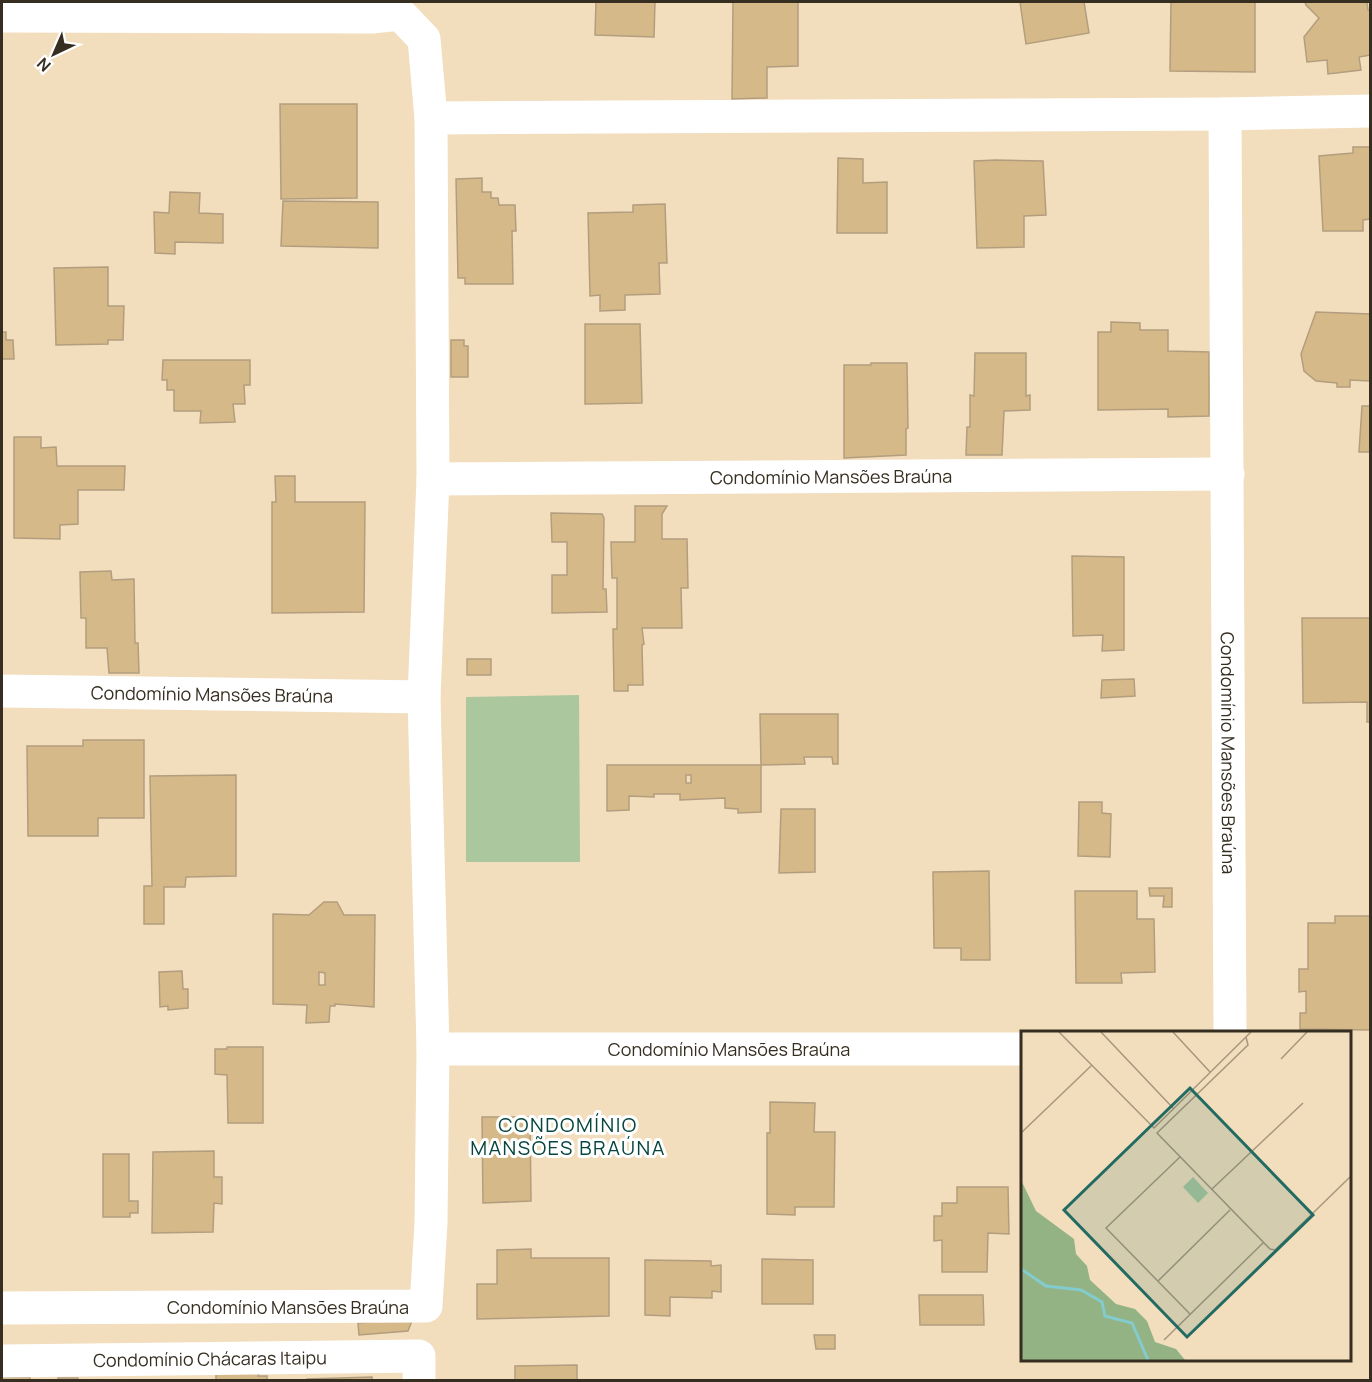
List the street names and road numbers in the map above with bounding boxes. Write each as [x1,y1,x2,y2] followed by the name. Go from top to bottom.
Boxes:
[710,464,952,489] street label: Condomínio Mansões Braúna
[1216,632,1241,874] street label: Condomínio Mansões Braúna
[91,680,333,708] street label: Condomínio Mansões Braúna
[608,1037,850,1061] street label: Condomínio Mansões Braúna
[167,1295,409,1319] street label: Condomínio Mansões Braúna
[93,1345,327,1372] street label: Condomínio Chácaras Itaipu

